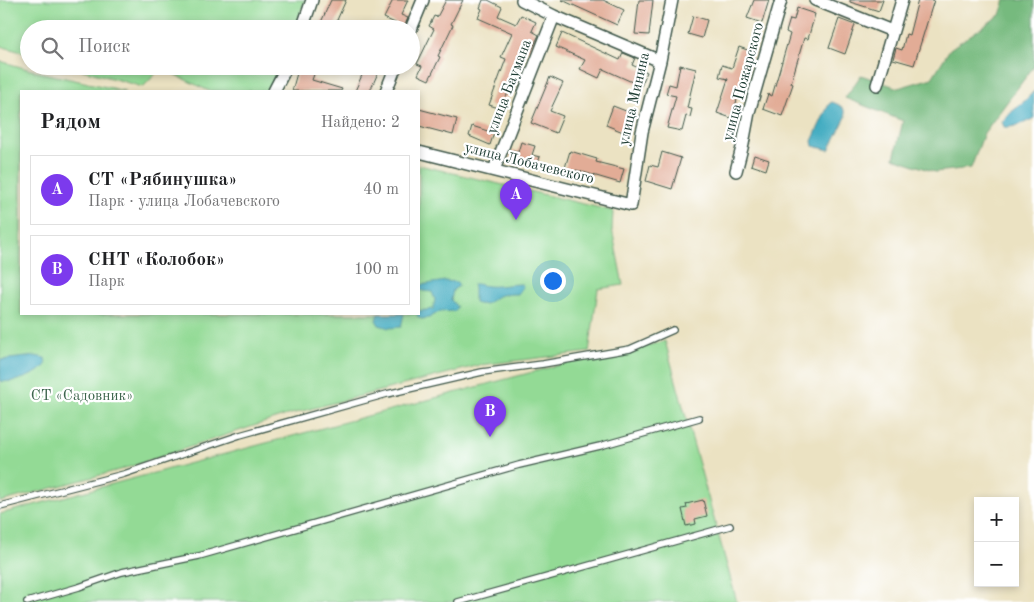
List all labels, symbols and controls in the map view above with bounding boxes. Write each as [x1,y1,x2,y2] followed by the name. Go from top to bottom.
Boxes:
[20,20,420,75] search box
[721,21,767,143] street label: улица Пожарского
[38,34,66,62] icon: search
[485,37,535,136] street label: улица Баумана
[78,38,130,57] text: Поиск
[617,50,653,147] street label: улица Минина
[40,112,101,133] text: Рядом
[321,115,400,131] text: Найдено: 2
[463,141,595,187] street label: улица Лобачевского
[88,171,237,190] text: СТ «Рябинушка»
[500,179,532,220] pin: A
[51,182,63,198] text: A
[363,182,399,198] text: 40 m
[88,194,280,210] text: Парк · улица Лобачевского
[88,251,225,270] text: СНТ «Колобок»
[51,262,63,278] text: B
[354,262,399,278] text: 100 m
[540,268,566,294] your location
[88,274,125,290] text: Парк
[31,389,133,404] park label: СТ «Садовник»
[474,396,506,437] pin: B
[974,497,1019,587] map controls
[974,497,1019,542] button: +
[974,542,1019,587] button: −

